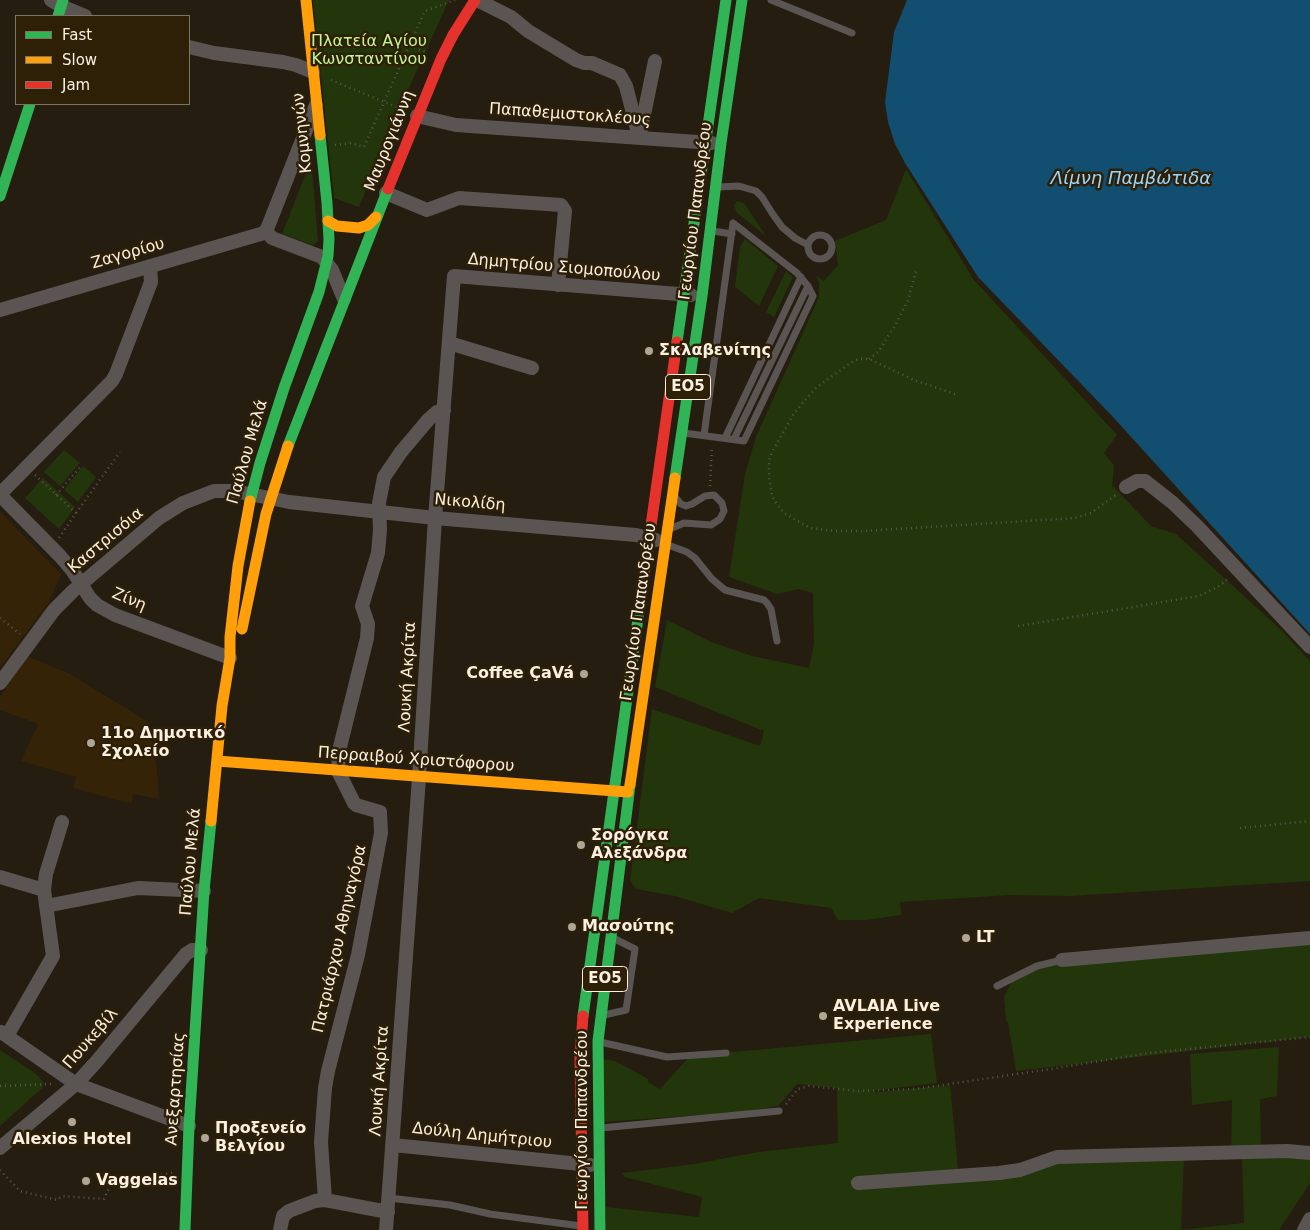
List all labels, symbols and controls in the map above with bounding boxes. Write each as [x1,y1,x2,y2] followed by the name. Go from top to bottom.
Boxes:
[15,15,190,105] legend
[62,26,92,44] text: Fast
[311,32,427,70] park label: Πλατεία Αγίου Κωνσταντίνου
[62,51,97,69] text: Slow
[62,76,90,94] text: Jam
[361,88,419,194] street label: Μαυρογιάννη
[289,92,317,174] street label: Κομνηνών
[488,100,652,130] street label: Παπαθεμιστοκλέους
[676,121,716,301] street label: Γεωργίου Παπανδρέου
[1051,168,1211,190] water label: Λίμνη Παμβώτιδα
[89,234,167,274] street label: Ζαγορίου
[467,250,661,286] street label: Δημητρίου Σιομοπούλου
[659,341,771,361] place label: Σκλαβενίτης
[643,345,655,357] marker: Σκλαβενίτης
[666,374,710,400] road number: ΕΟ5
[224,397,272,507] street label: Παύλου Μελά
[434,490,506,516] street label: Νικολίδη
[64,504,148,578] street label: Καστρισόια
[617,522,661,702] street label: Γεωργίου Παπανδρέου
[109,584,149,616] street label: Ζίνη
[396,621,420,733] street label: Λουκή Ακρίτα
[466,664,574,684] place label: Coffee ÇaVá
[578,668,590,680] marker: Coffee ÇaVá
[101,724,225,762] place label: 11ο Δημοτικό Σχολείο
[85,737,97,749] marker: 11ο Δημοτικό Σχολείο
[317,744,515,776] street label: Περραιβού Χριστόφορου
[177,807,205,917] street label: Παύλου Μελά
[591,826,687,864] place label: Σορόγκα Αλεξάνδρα
[575,839,587,851] marker: Σορόγκα Αλεξάνδρα
[309,843,371,1035] street label: Πατριάρχου Αθηναγόρα
[582,917,674,937] place label: Μασούτης
[566,921,578,933] marker: Μασούτης
[976,928,994,948] place label: LT
[960,932,972,944] marker: LT
[582,966,628,992] road number: ΕΟ5
[833,997,940,1035] place label: AVLAIA Live Experience
[59,1005,123,1073] street label: Πουκεβίλ
[817,1010,829,1022] marker: AVLAIA Live Experience
[367,1025,393,1137] street label: Λουκή Ακρίτα
[573,1030,593,1210] street label: Γεωργίου Παπανδρέου
[162,1032,190,1146] street label: Ανεξαρτησίας
[66,1116,78,1128] marker: Alexios Hotel
[215,1119,306,1157] place label: Προξενείο Βελγίου
[411,1119,553,1153] street label: Δούλη Δημήτριου
[13,1130,131,1150] place label: Alexios Hotel
[199,1132,211,1144] marker: Προξενείο Βελγίου
[96,1171,178,1191] place label: Vaggelas
[80,1175,92,1187] marker: Vaggelas

